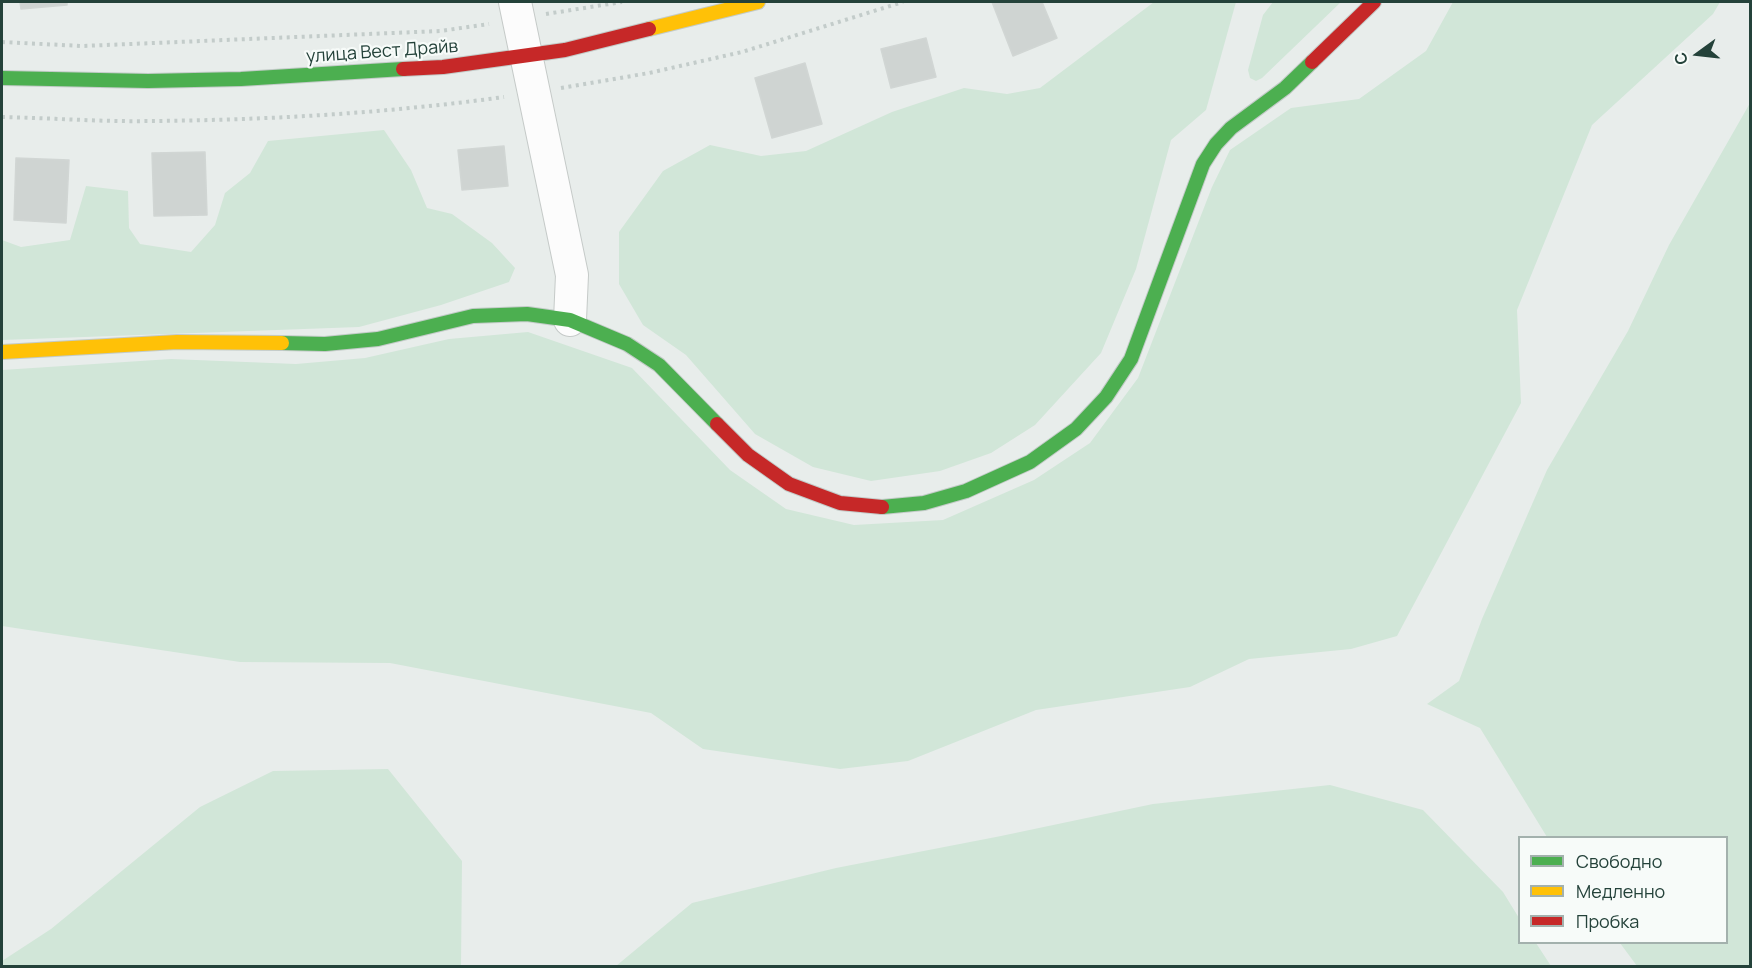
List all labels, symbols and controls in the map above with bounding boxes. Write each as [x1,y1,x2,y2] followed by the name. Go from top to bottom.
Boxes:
[1668,24,1728,84] north arrow
[305,36,459,68] street label: улица Вест Драйв
[1668,50,1693,67] text: С
[1518,836,1728,944] legend
[1576,849,1662,873] text: Свободно
[1576,879,1665,903] text: Медленно
[1576,909,1639,933] text: Пробка

